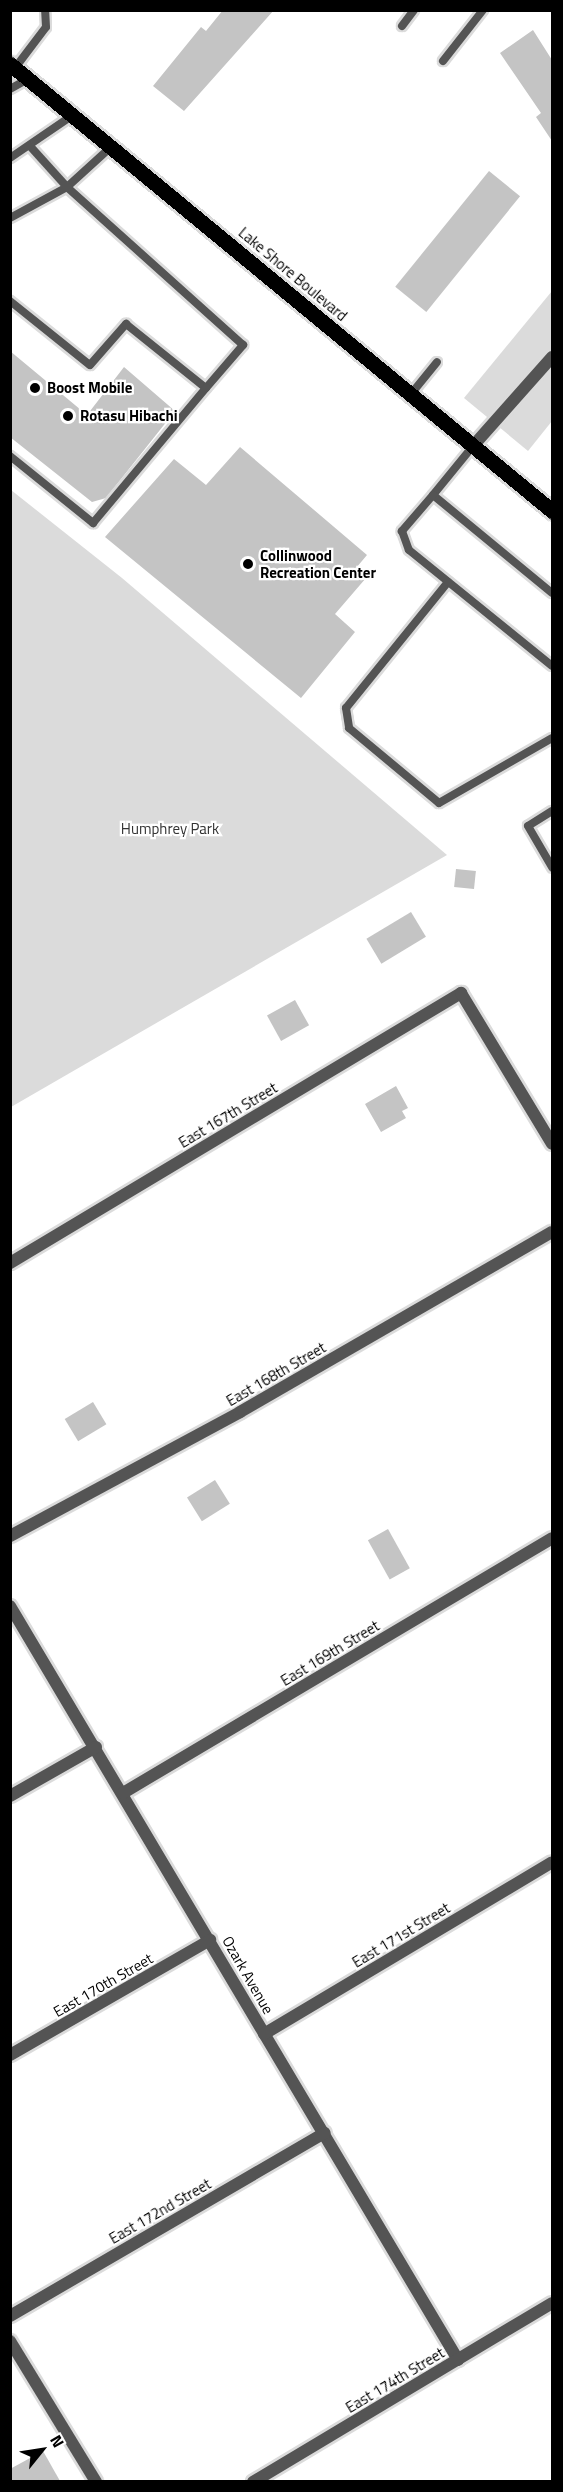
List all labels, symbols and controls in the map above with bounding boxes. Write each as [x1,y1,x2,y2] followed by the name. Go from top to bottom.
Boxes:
[235,223,351,325] street label: Lake Shore Boulevard
[47,379,132,397] place label: Boost Mobile
[28,381,42,395] marker: Boost Mobile
[80,407,178,425] place label: Rotasu Hibachi
[61,409,75,423] marker: Rotasu Hibachi
[260,546,376,581] place label: Collinwood Recreation Center
[241,557,255,571] marker: Collinwood Recreation Center
[121,820,219,838] park label: Humphrey Park
[175,1078,281,1152] street label: East 167th Street
[223,1338,329,1410] street label: East 168th Street
[277,1616,383,1690] street label: East 169th Street
[349,1899,453,1971] street label: East 171st Street
[218,1933,278,2017] street label: Ozark Avenue
[50,1949,156,2021] street label: East 170th Street
[106,2175,214,2247] street label: East 172nd Street
[342,2343,448,2417] street label: East 174th Street
[12,2420,72,2480] north arrow
[44,2430,71,2452] text: N

